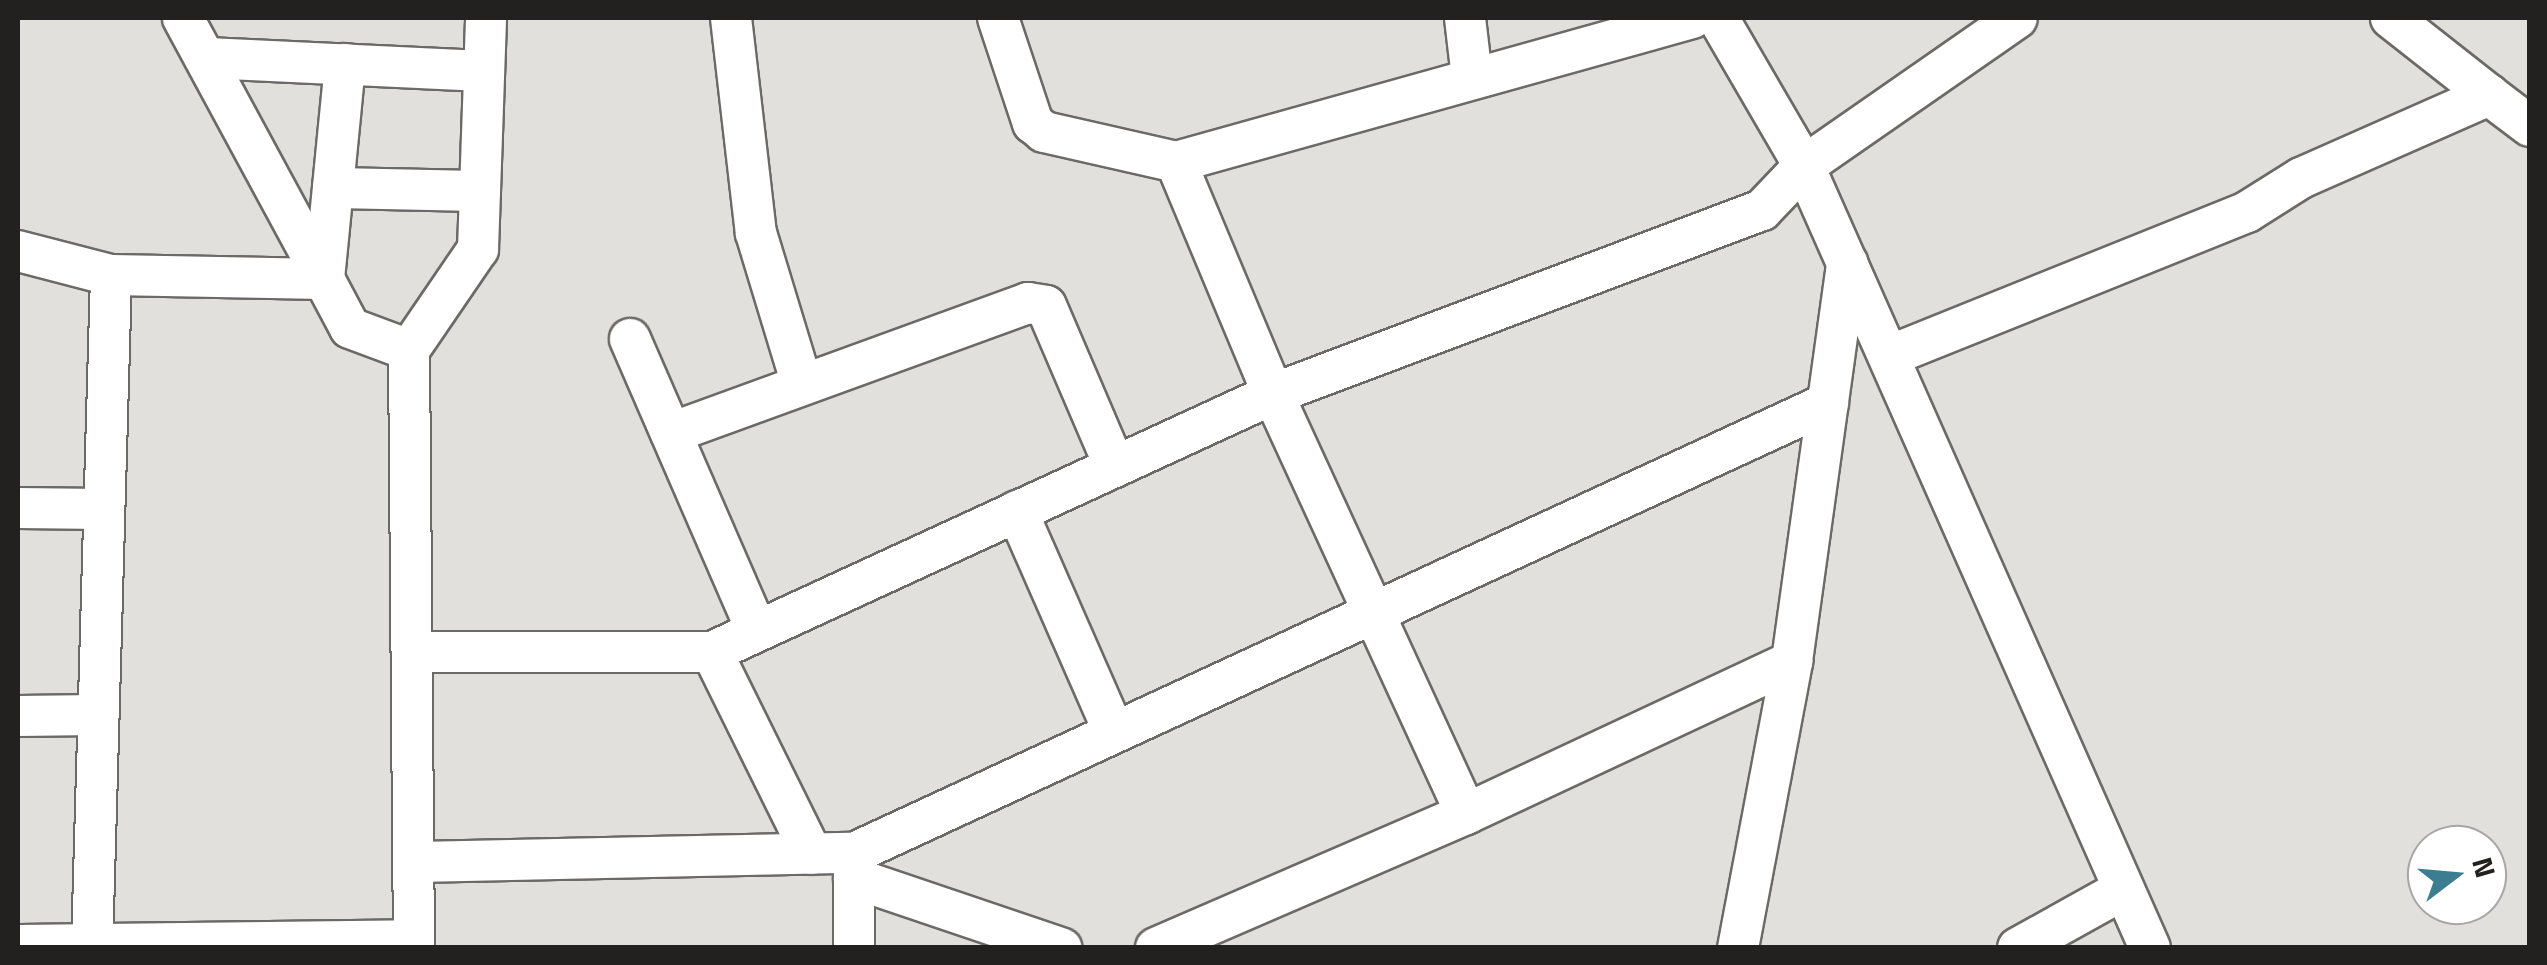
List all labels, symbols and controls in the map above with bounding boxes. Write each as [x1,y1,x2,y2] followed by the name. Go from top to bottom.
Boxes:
[2407,825,2507,925] north arrow
[2461,852,2508,882] text: N

